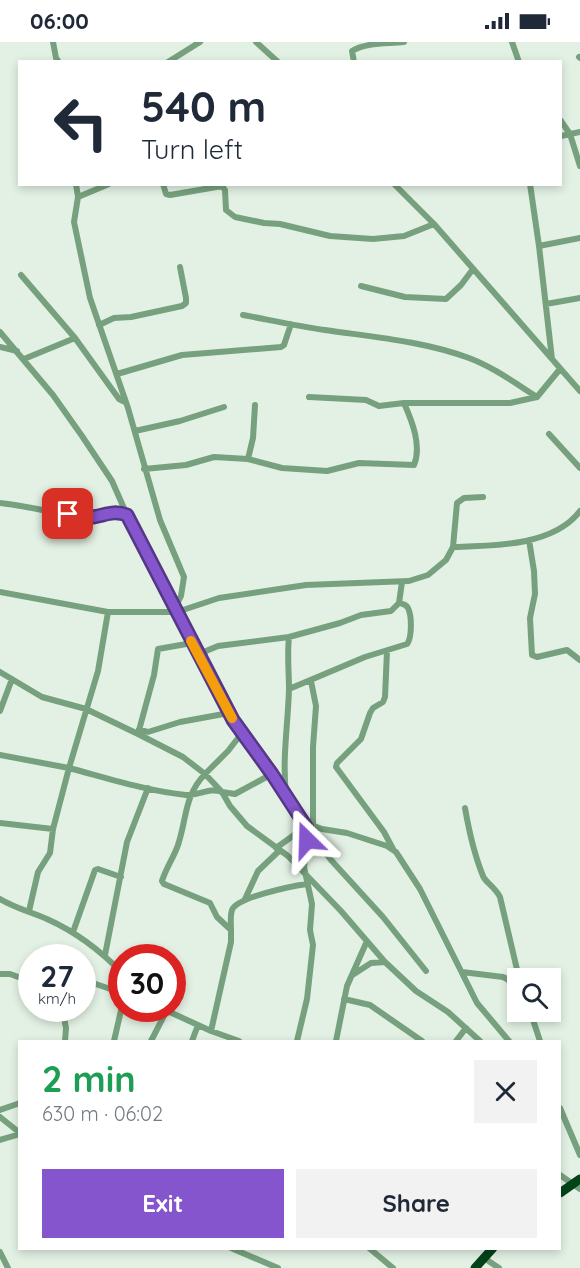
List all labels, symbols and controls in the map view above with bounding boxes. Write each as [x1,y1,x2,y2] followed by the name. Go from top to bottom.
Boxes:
[30,7,89,35] text: 06:00
[141,80,266,133] text: 540 m
[42,84,120,162] icon: left
[141,132,243,166] text: Turn left
[42,488,93,539] pin
[51,497,84,530] icon: arrive
[275,808,339,872] position arrow
[108,944,186,1022] speed limit sign: 30
[40,957,74,995] text: 27
[507,968,561,1022] map controls
[507,968,561,1022] button: search
[38,989,76,1008] text: km/h
[42,1056,136,1101] text: 2 min
[474,1060,537,1123] button: close
[42,1101,163,1126] text: 630 m · 06:02
[42,1169,284,1238] button: Exit
[296,1169,537,1238] button: Share

